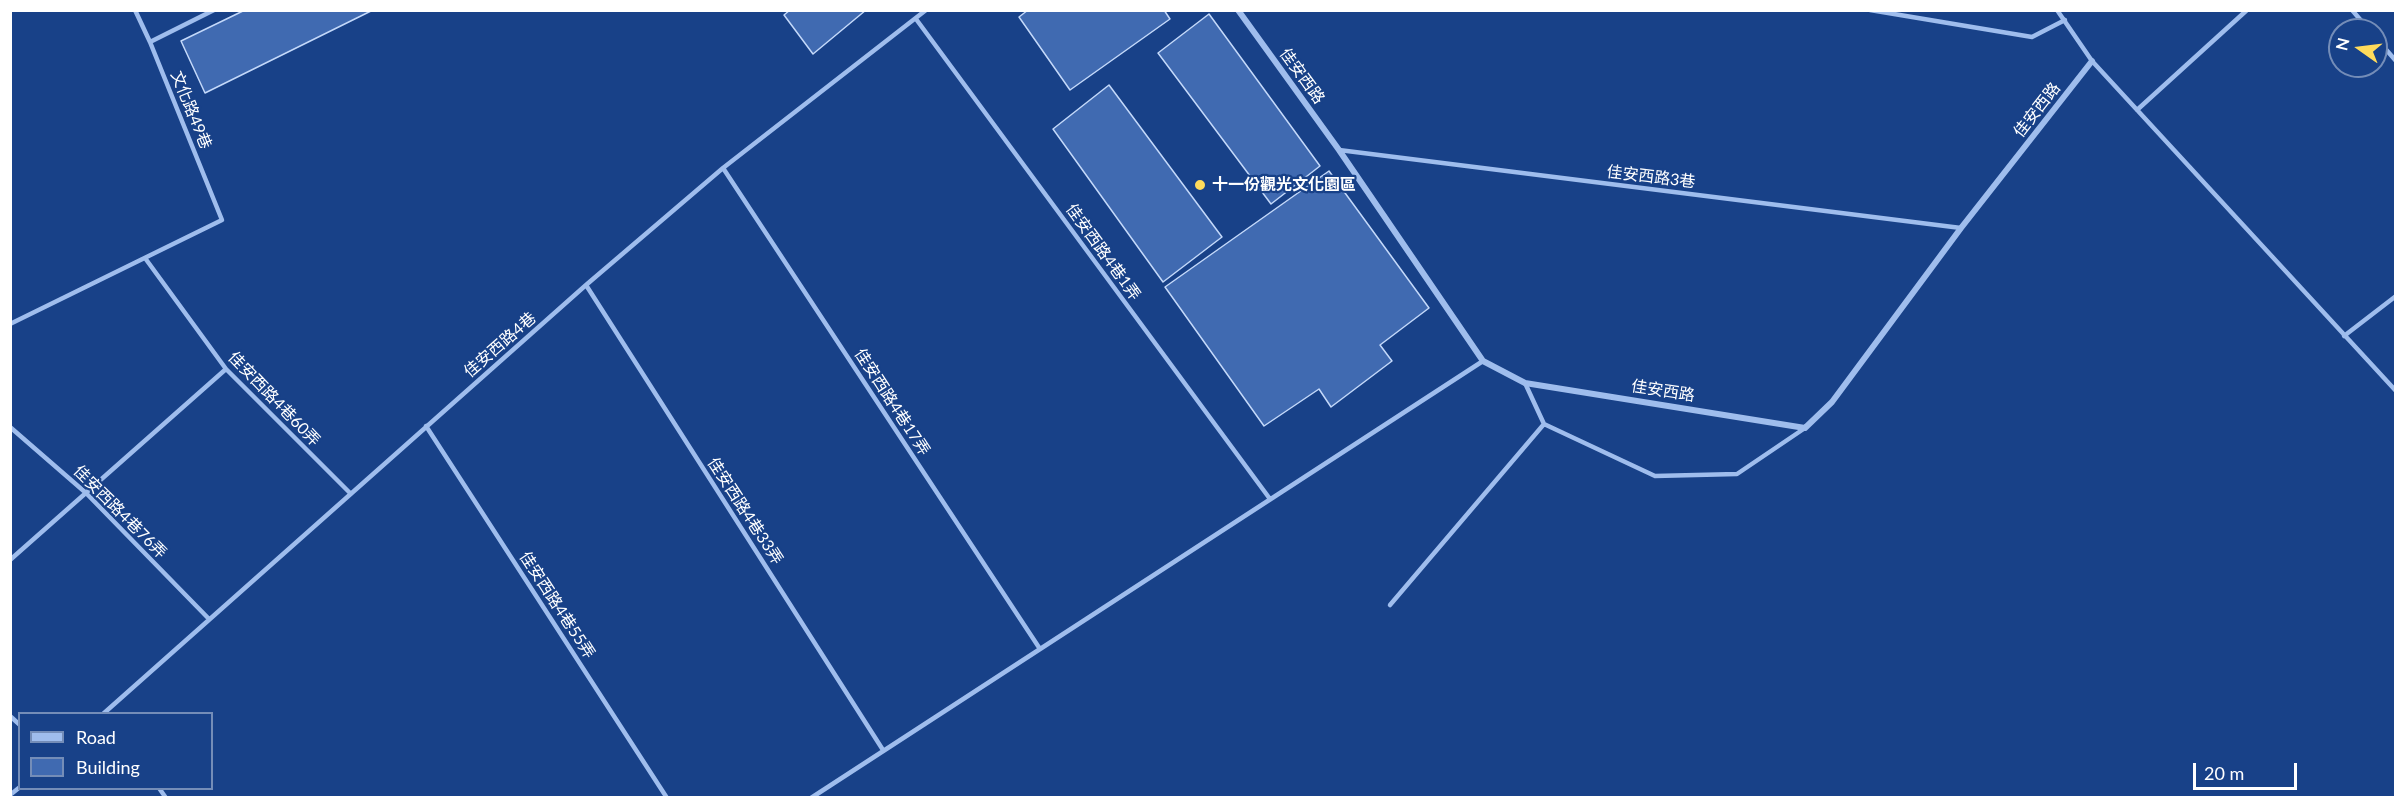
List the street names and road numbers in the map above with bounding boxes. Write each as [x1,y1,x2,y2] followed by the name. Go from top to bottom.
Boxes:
[1275,44,1329,108] street label: 佳安西路
[167,68,215,152] street label: 文化路49巷
[2010,79,2064,141] street label: 佳安西路
[1606,162,1696,192] street label: 佳安西路3巷
[1062,200,1144,304] street label: 佳安西路4巷1弄
[460,308,540,382] street label: 佳安西路4巷
[850,345,934,459] street label: 佳安西路4巷17弄
[224,348,324,450] street label: 佳安西路4巷60弄
[1630,377,1696,405] street label: 佳安西路
[703,454,787,568] street label: 佳安西路4巷33弄
[69,461,171,563] street label: 佳安西路4巷76弄
[515,548,599,662] street label: 佳安西路4巷55弄

